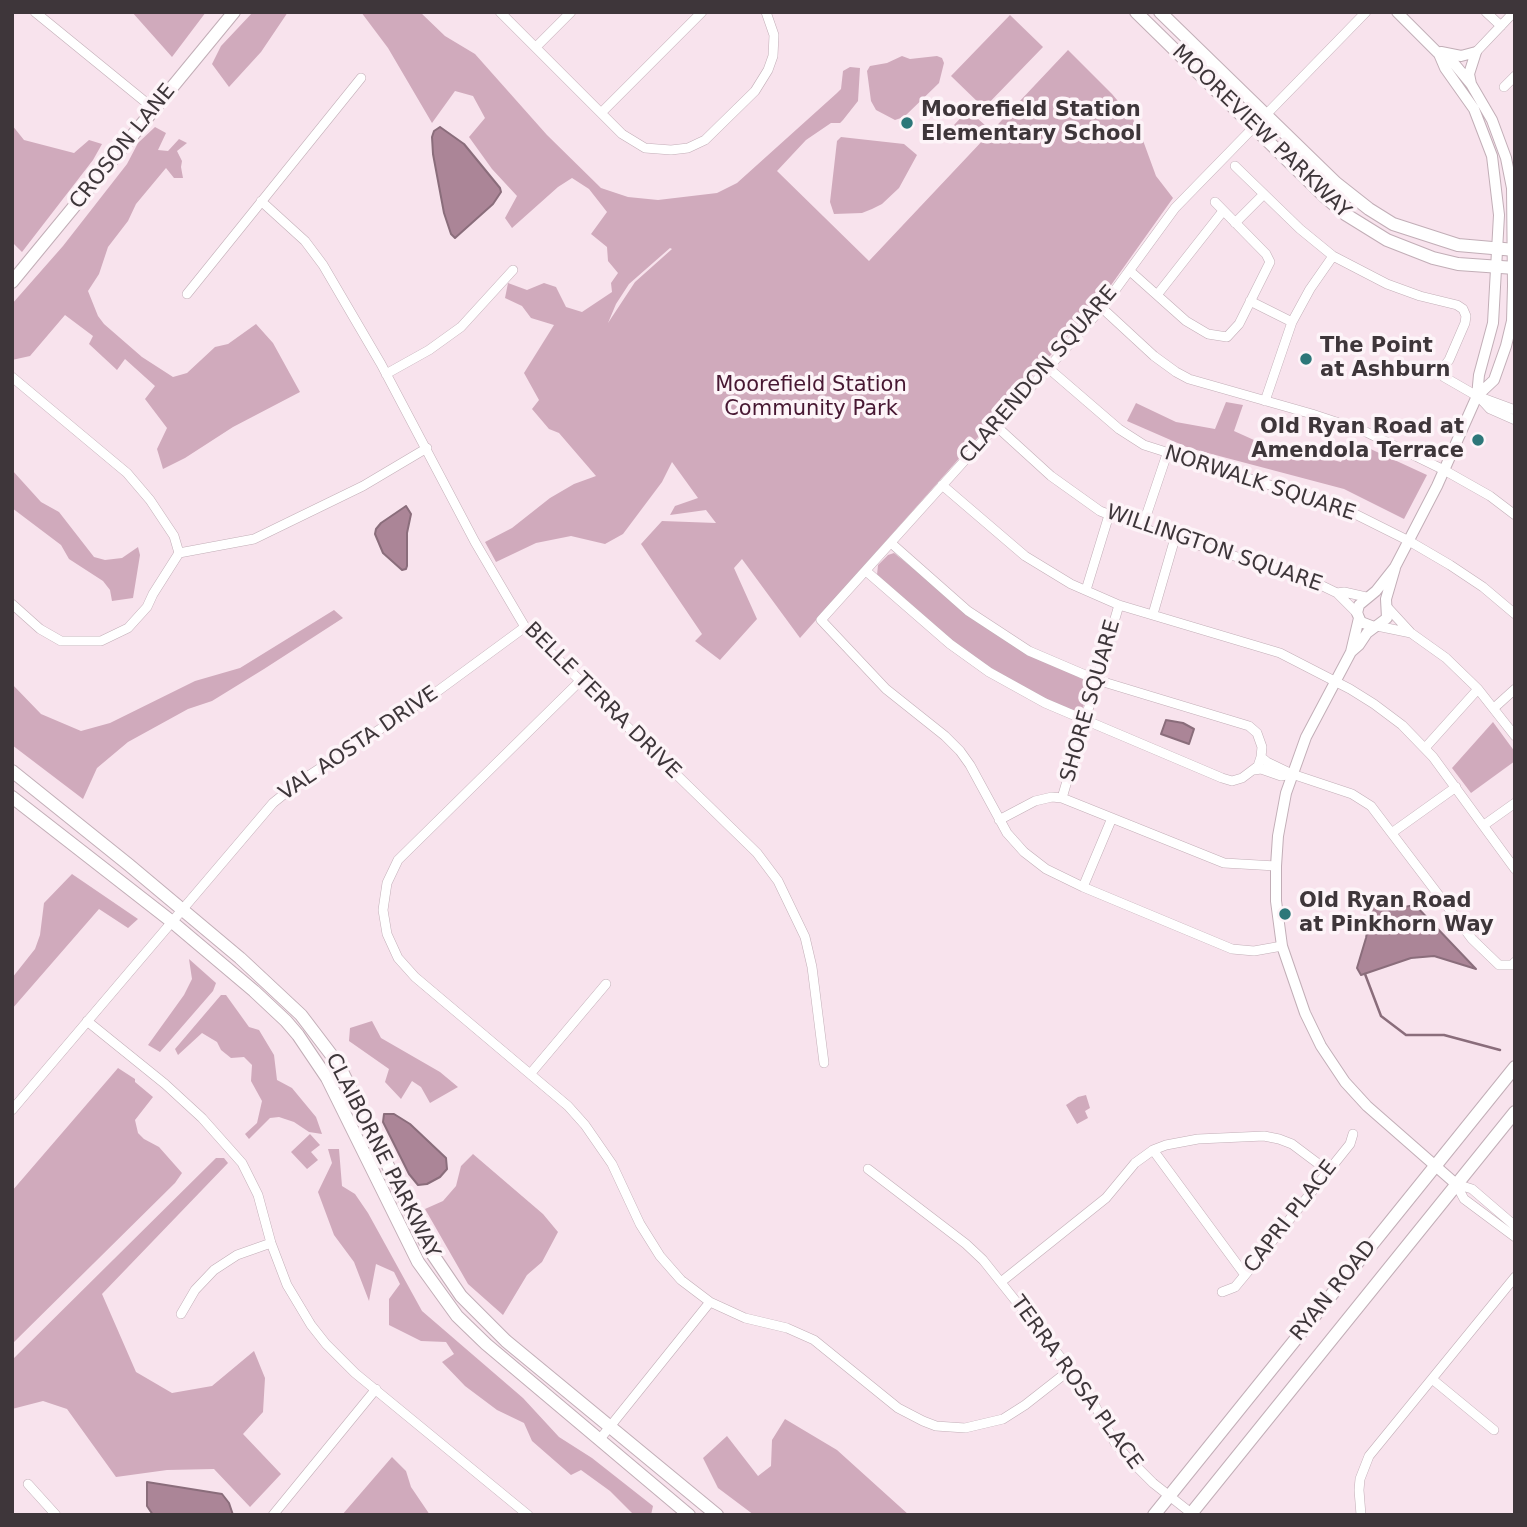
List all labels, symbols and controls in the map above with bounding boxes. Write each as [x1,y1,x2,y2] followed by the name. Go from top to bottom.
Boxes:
[1166,40,1356,224] street label: MOOREVIEW PARKWAY
[65,79,181,215] street label: CROSON LANE
[921,98,1142,148] place label: Moorefield Station Elementary School
[899,115,915,131] marker: Moorefield Station Elementary School
[955,281,1123,469] street label: CLARENDON SQUARE
[1320,334,1451,384] place label: The Point at Ashburn
[1298,351,1314,367] marker: The Point at Ashburn
[715,373,907,423] park label: Moorefield Station Community Park
[1251,415,1464,465] place label: Old Ryan Road at Amendola Terrace
[1470,432,1486,448] marker: Old Ryan Road at Amendola Terrace
[1161,441,1359,527] street label: NORWALK SQUARE
[1103,500,1325,598] street label: WILLINGTON SQUARE
[518,617,686,785] street label: BELLE TERRA DRIVE
[1056,617,1126,785] street label: SHORE SQUARE
[275,681,443,807] street label: VAL AOSTA DRIVE
[1299,889,1494,939] place label: Old Ryan Road at Pinkhorn Way
[1277,906,1293,922] marker: Old Ryan Road at Pinkhorn Way
[319,1049,445,1263] street label: CLAIBORNE PARKWAY
[1239,1156,1343,1278] street label: CAPRI PLACE
[1286,1235,1382,1347] street label: RYAN ROAD
[1005,1291,1147,1475] street label: TERRA ROSA PLACE

